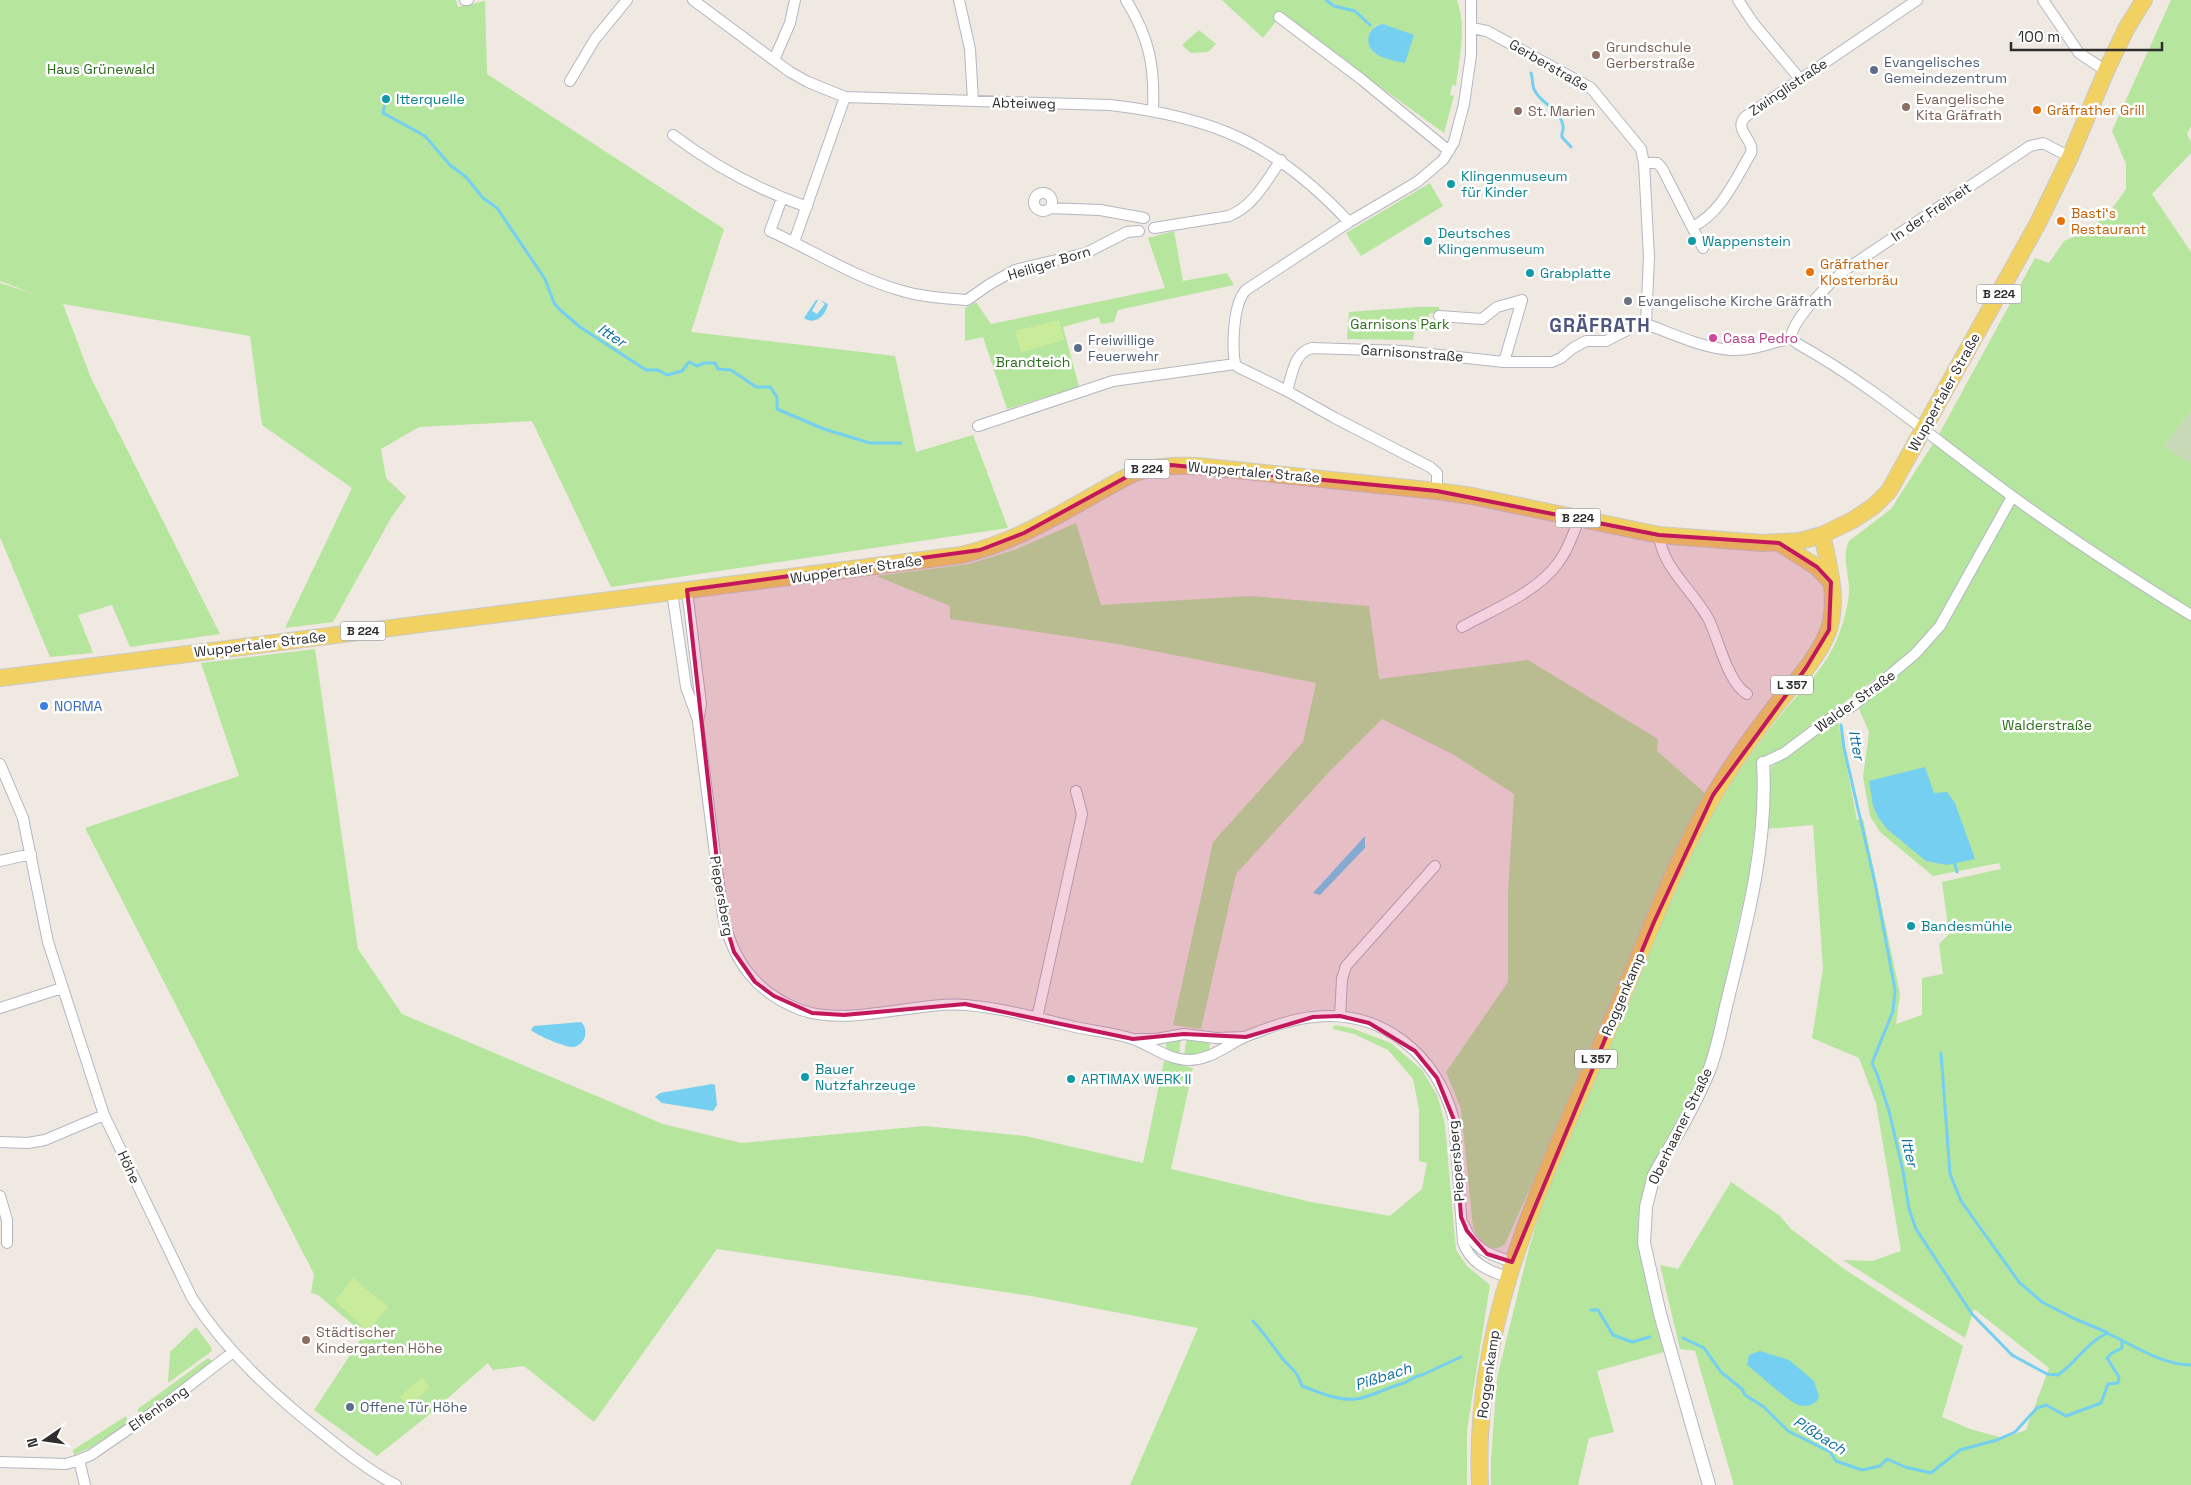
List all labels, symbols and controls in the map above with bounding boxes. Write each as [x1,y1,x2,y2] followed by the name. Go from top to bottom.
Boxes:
[2011,20,2162,52] scale bar
[2018,27,2060,46] text: 100 m
[1506,35,1592,95] street label: Gerberstraße
[1606,38,1695,72] place label: Grundschule Gerberstraße
[1590,49,1602,61] marker: Grundschule Gerberstraße
[1884,53,2007,87] place label: Evangelisches Gemeindezentrum
[1745,54,1831,120] street label: Zwinglistraße
[47,60,155,78] park label: Haus Grünewald
[1868,64,1880,76] marker: Evangelisches Gemeindezentrum
[396,90,465,108] place label: Itterquelle
[1916,90,2005,124] place label: Evangelische Kita Gräfrath
[380,93,392,105] marker: Itterquelle
[992,93,1056,113] street label: Abteiweg
[1900,101,1912,113] marker: Evangelische Kita Gräfrath
[2047,101,2145,119] place label: Gräfrather Grill
[1528,102,1595,120] place label: St. Marien
[2031,104,2043,116] marker: Gräfrather Grill
[1512,105,1524,117] marker: St. Marien
[1461,167,1568,201] place label: Klingenmuseum für Kinder
[1445,178,1457,190] marker: Klingenmuseum für Kinder
[1887,179,1975,245] street label: In der Freiheit
[2071,204,2146,238] place label: Basti‘s Restaurant
[2055,215,2067,227] marker: Basti‘s Restaurant
[1438,224,1545,258] place label: Deutsches Klingenmuseum
[1702,232,1791,250] place label: Wappenstein
[1422,235,1434,247] marker: Deutsches Klingenmuseum
[1686,235,1698,247] marker: Wappenstein
[1005,242,1093,284] street label: Heiliger Born
[1820,255,1898,289] place label: Gräfrather Klosterbräu
[1540,264,1611,282] place label: Grabplatte
[1804,266,1816,278] marker: Gräfrather Klosterbräu
[1524,267,1536,279] marker: Grabplatte
[1976,284,2022,304] road number: B 224
[1638,292,1832,310] place label: Evangelische Kirche Gräfrath
[1622,295,1634,307] marker: Evangelische Kirche Gräfrath
[1549,313,1651,338] district label: GRÄFRATH
[1350,315,1450,333] park label: Garnisons Park
[594,319,631,352] water label: Itter
[1723,329,1798,347] place label: Casa Pedro
[1904,330,1984,454] street label: Wuppertaler Straße
[1088,331,1159,365] place label: Freiwillige Feuerwehr
[1707,332,1719,344] marker: Casa Pedro
[1360,340,1464,366] street label: Garnisonstraße
[1072,342,1084,354] marker: Freiwillige Feuerwehr
[996,353,1070,371] park label: Brandteich
[1187,457,1321,487] street label: Wuppertaler Straße
[1124,459,1170,478] road number: B 224
[1556,508,1600,528] road number: B 224
[789,551,923,587] street label: Wuppertaler Straße
[340,622,386,640] road number: B 224
[193,627,327,661] street label: Wuppertaler Straße
[1811,666,1899,736] street label: Walder Straße
[1771,676,1813,694] road number: L 357
[54,697,103,715] place label: NORMA
[38,700,50,712] marker: NORMA
[2002,716,2092,734] park label: Walderstraße
[1845,728,1869,763] water label: Itter
[706,854,738,938] street label: Piepersberg
[1921,917,2012,935] place label: Bandesmühle
[1905,920,1917,932] marker: Bandesmühle
[1597,950,1649,1038] street label: Roggenkamp
[1575,1050,1617,1068] road number: L 357
[815,1060,916,1094] place label: Bauer Nutzfahrzeuge
[1644,1065,1716,1187] street label: Oberhaaner Straße
[1081,1070,1191,1088] place label: ARTIMAX WERK II
[799,1071,811,1083] marker: Bauer Nutzfahrzeuge
[1065,1073,1077,1085] marker: ARTIMAX WERK II
[1443,1120,1469,1202] street label: Piepersberg
[1897,1135,1923,1170] water label: Itter
[114,1147,144,1187] street label: Höhe
[316,1323,443,1357] place label: Städtischer Kindergarten Höhe
[1473,1329,1503,1419] street label: Roggenkamp
[300,1334,312,1346] marker: Städtischer Kindergarten Höhe
[1352,1358,1414,1394] water label: Pißbach
[125,1381,191,1435] street label: Elfenhang
[360,1398,467,1416] place label: Offene Tür Höhe
[344,1401,356,1413] marker: Offene Tür Höhe
[1790,1411,1850,1459] water label: Pißbach
[20,1415,70,1465] north arrow
[23,1436,42,1450] text: N

